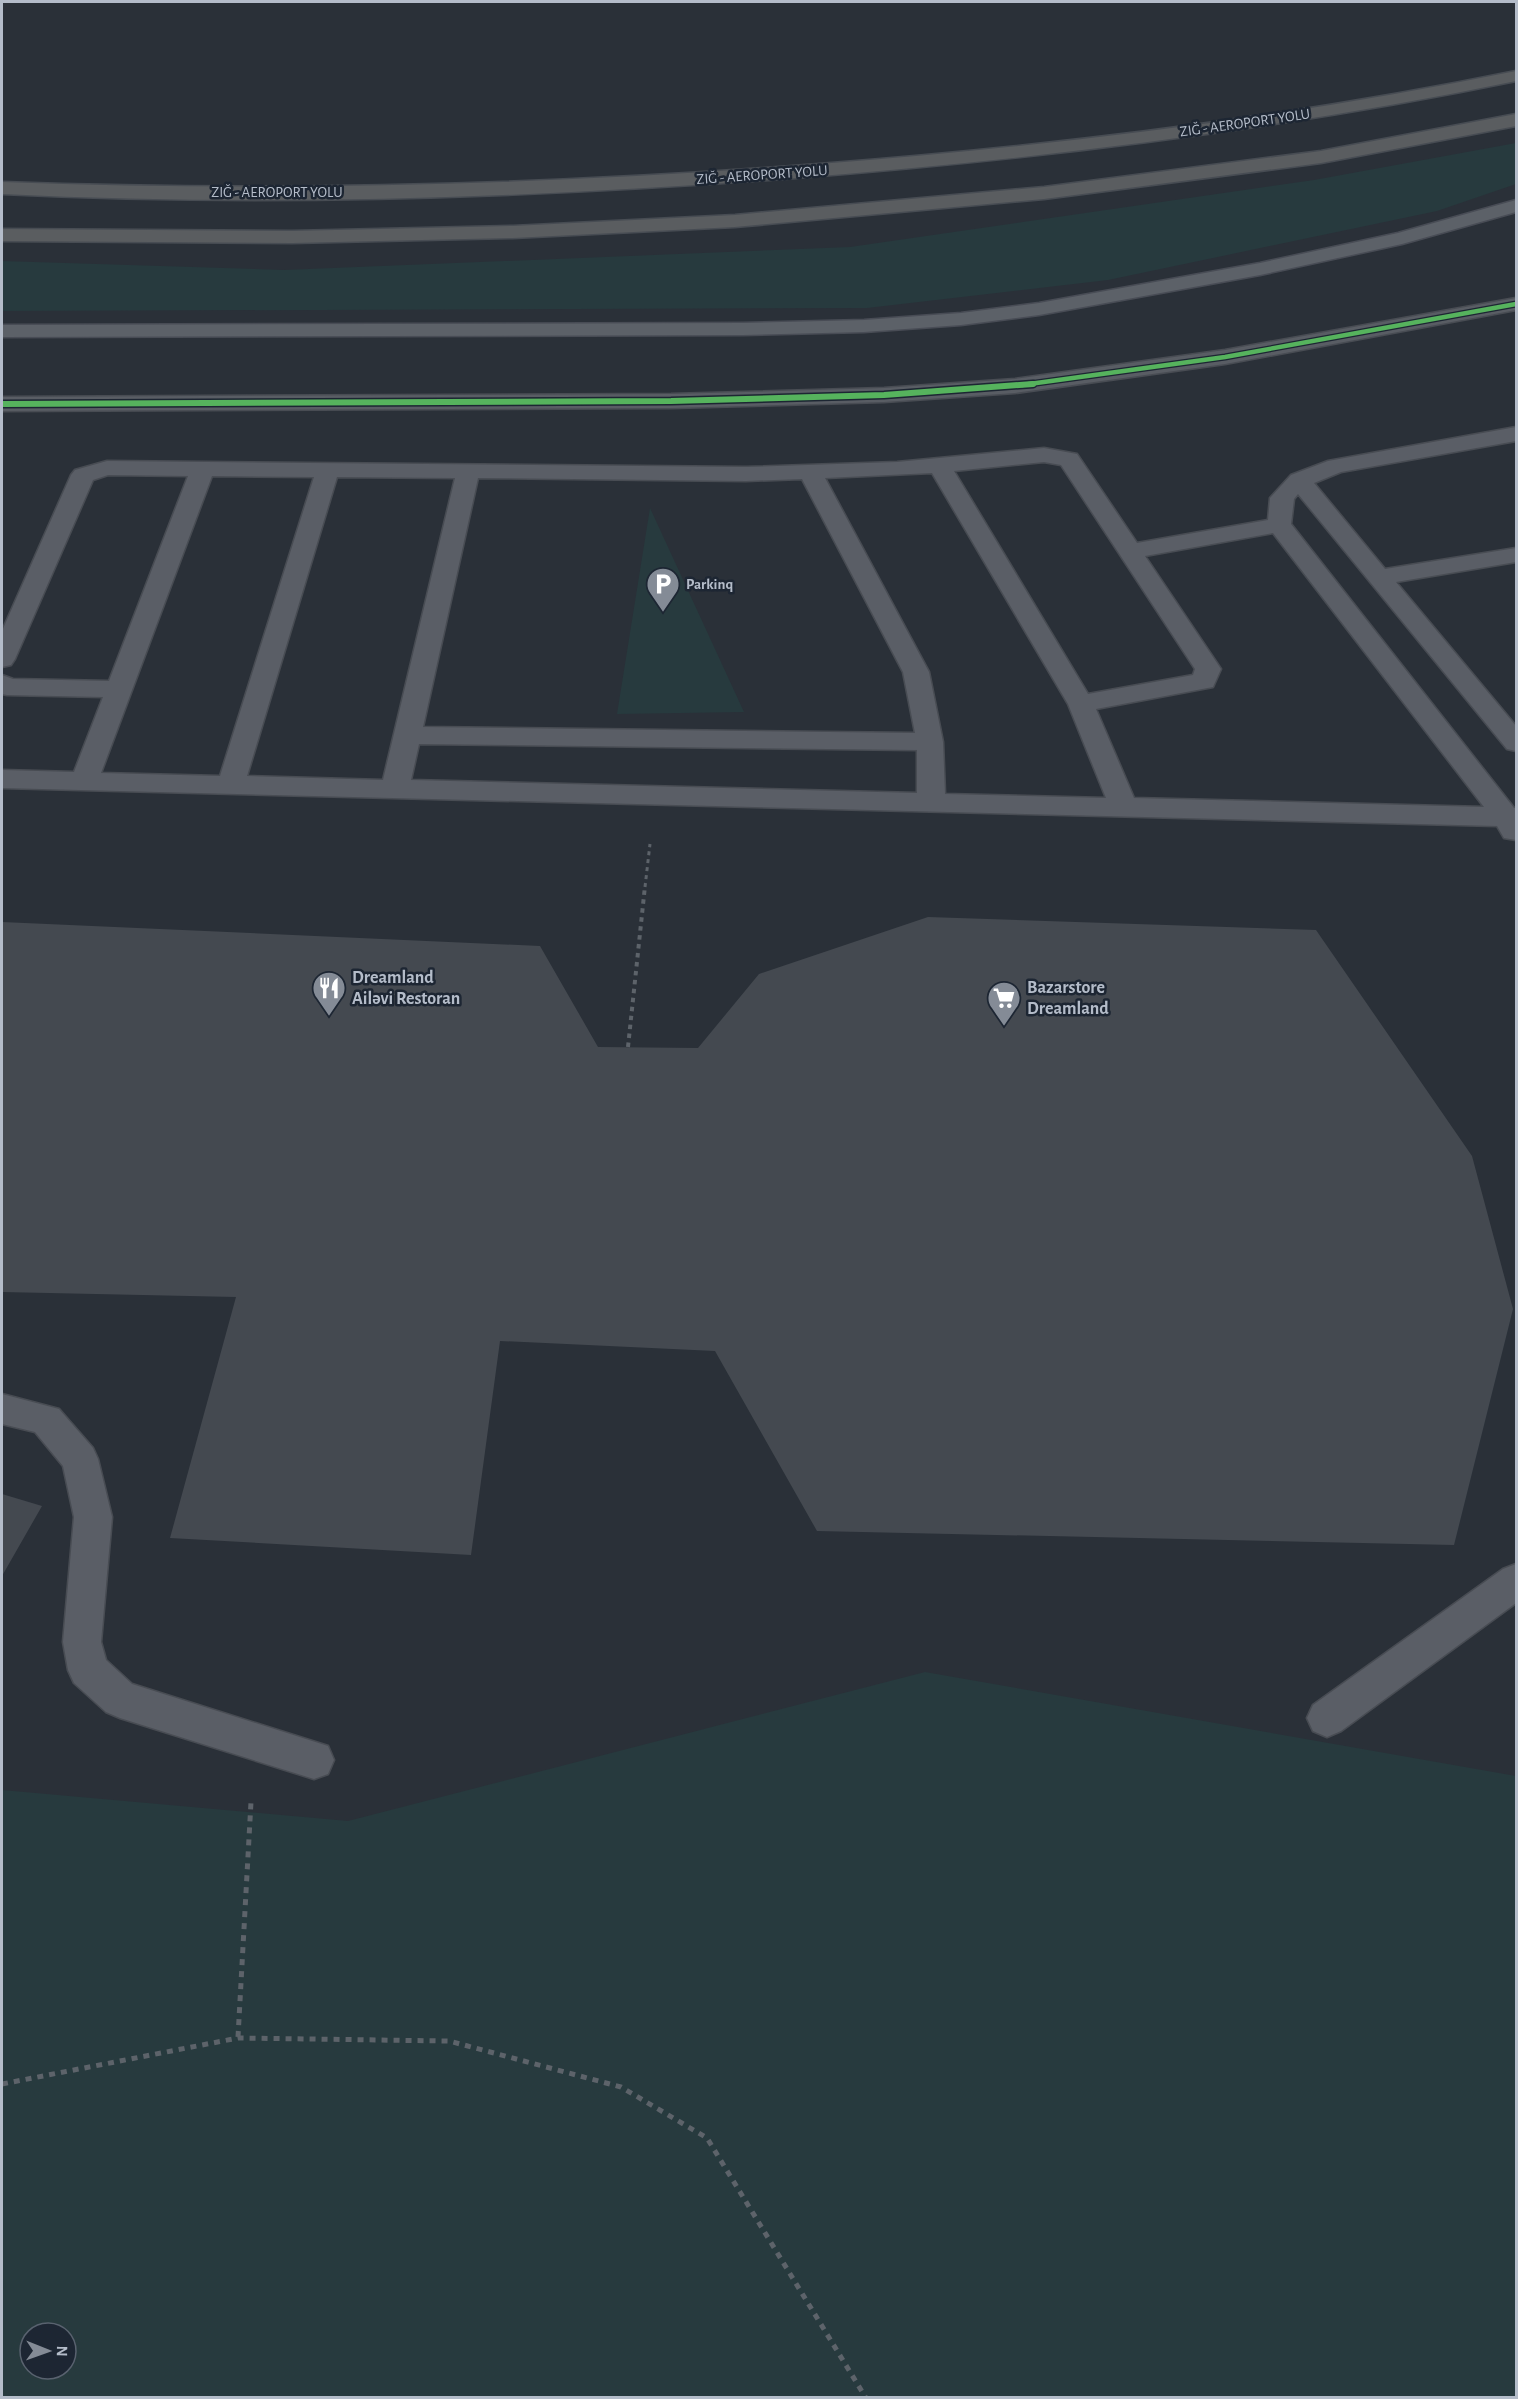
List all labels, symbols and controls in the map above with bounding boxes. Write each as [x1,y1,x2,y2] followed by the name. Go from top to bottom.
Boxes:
[1179,105,1311,140] street label: ZIĞ - AEROPORT YOLU
[696,162,828,187] street label: ZIĞ - AEROPORT YOLU
[211,184,343,200] street label: ZIĞ - AEROPORT YOLU
[645,566,681,613] parking icon: Parkinq
[686,577,733,592] place label: Parkinq
[352,969,460,1008] place label: Dreamland Ailəvi Restoran
[311,970,347,1017] restaurant icon: Dreamland Ailəvi Restoran
[1027,979,1109,1018] place label: Bazarstore Dreamland
[986,980,1022,1027] supermarket icon: Bazarstore Dreamland
[18,2321,78,2381] north arrow
[54,2346,70,2357] text: N

